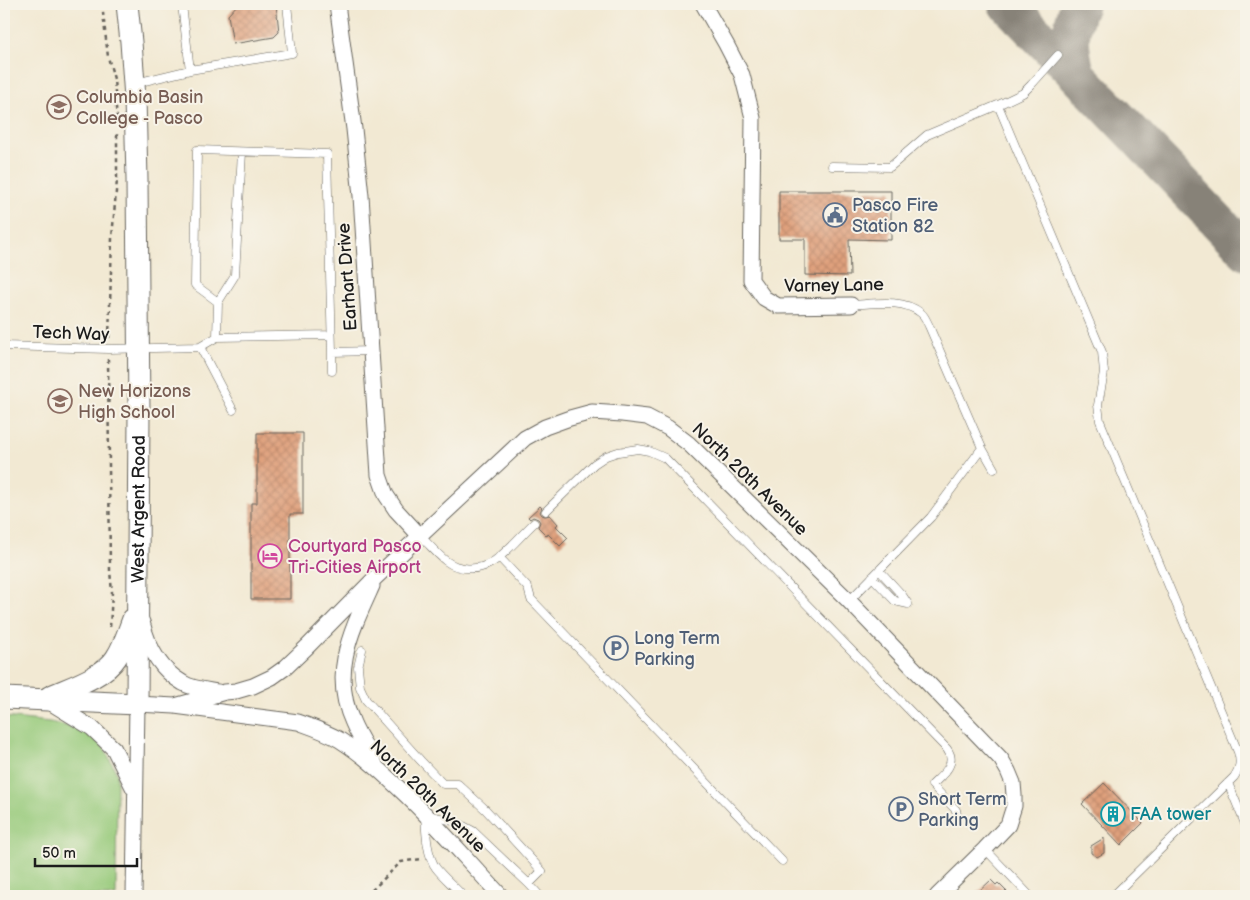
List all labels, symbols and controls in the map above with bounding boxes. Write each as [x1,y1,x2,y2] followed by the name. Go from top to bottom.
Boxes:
[76,87,203,129] place label: Columbia Basin College - Pasco
[46,94,72,120] school or university icon: Columbia Basin College - Pasco
[852,195,938,237] place label: Pasco Fire Station 82
[822,202,848,228] public building icon: Pasco Fire Station 82
[333,222,362,332] street label: Earhart Drive
[784,274,884,297] street label: Varney Lane
[32,322,111,345] street label: Tech Way
[78,381,191,423] place label: New Horizons High School
[47,388,73,414] school or university icon: New Horizons High School
[687,419,812,540] street label: North 20th Avenue
[128,435,150,583] street label: West Argent Road
[288,536,422,578] place label: Courtyard Pasco Tri-Cities Airport
[257,543,283,569] hotel icon: Courtyard Pasco Tri-Cities Airport
[634,628,720,670] place label: Long Term Parking
[603,635,629,661] parking icon: Long Term Parking
[365,736,490,857] street label: North 20th Avenue
[918,789,1007,831] place label: Short Term Parking
[888,796,914,822] parking icon: Short Term Parking
[1100,801,1126,827] building icon: FAA tower
[1130,804,1211,825] place label: FAA tower
[35,835,138,867] scale bar
[42,844,76,863] text: 50 m

